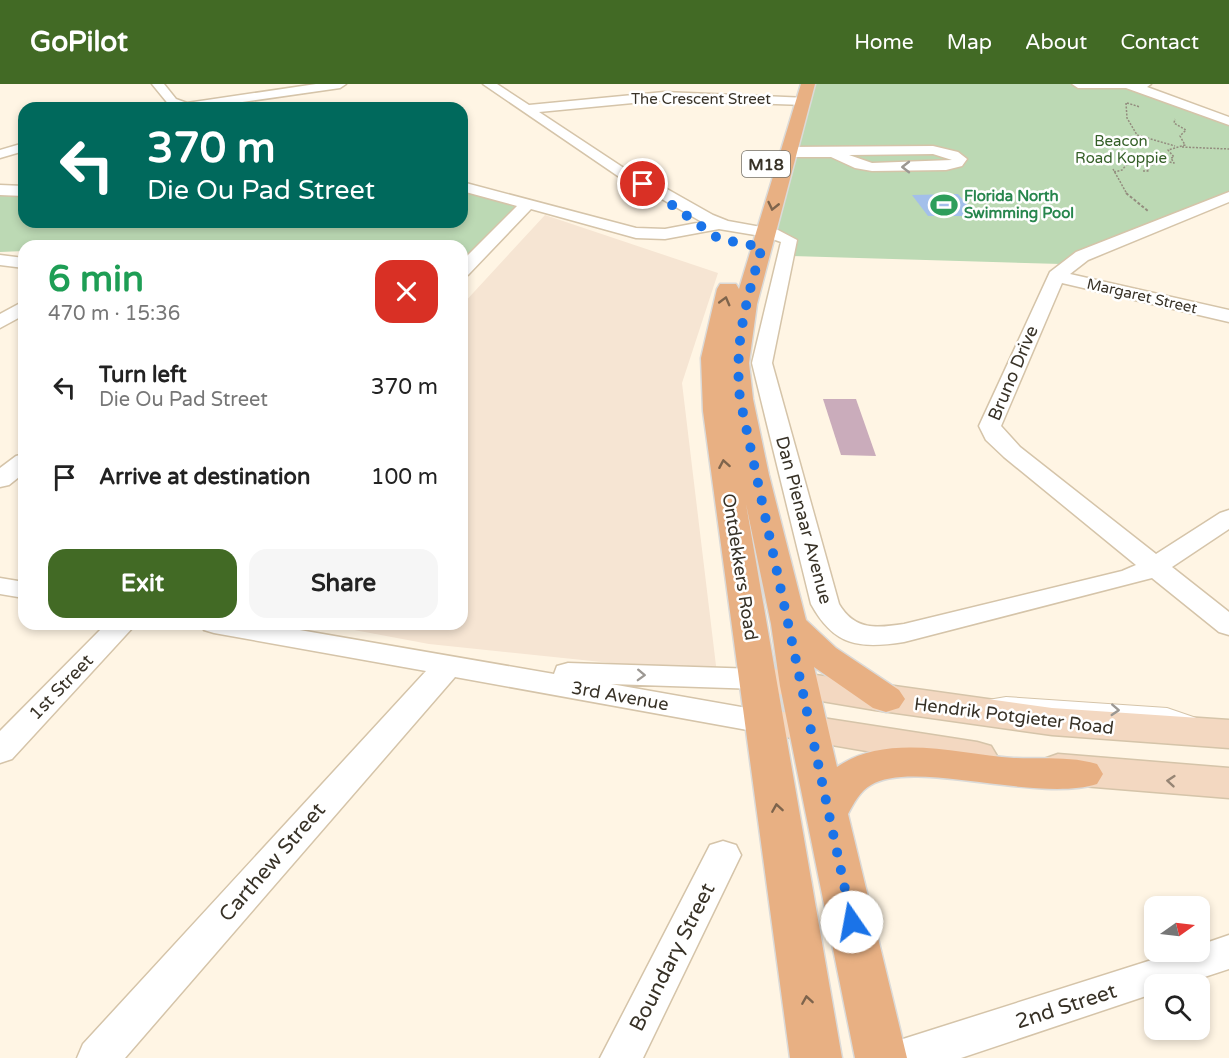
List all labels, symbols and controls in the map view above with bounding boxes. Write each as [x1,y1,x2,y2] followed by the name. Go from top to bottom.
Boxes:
[30,25,128,59] text: GoPilot
[854,30,914,55] text: Home
[947,30,992,55] text: Map
[1025,30,1087,55] text: About
[1120,30,1199,55] text: Contact
[631,90,771,108] street label: The Crescent Street
[147,123,276,174] text: 370 m
[48,126,126,204] icon: left
[1075,132,1167,167] park label: Beacon Road Koppie
[742,151,790,177] road number: M18
[617,158,668,209] pin
[901,161,910,173] one-way arrow
[626,167,659,200] icon: arrive
[147,174,375,207] text: Die Ou Pad Street
[964,187,1074,223] place label: Florida North Swimming Pool
[929,190,959,220] sports icon: Florida North Swimming Pool
[768,201,781,211] one-way arrow
[48,258,144,301] text: 6 min
[375,260,438,323] button: close
[1085,275,1199,318] street label: Margaret Street
[717,296,730,306] one-way arrow
[48,302,180,326] text: 470 m · 15:36
[983,322,1043,424] street label: Bruno Drive
[99,362,187,388] text: Turn left
[48,371,81,404] icon: left
[371,374,438,400] text: 370 m
[99,388,268,412] text: Die Ou Pad Street
[771,434,837,606] street label: Dan Pienaar Avenue
[718,459,730,469] one-way arrow
[48,461,81,494] icon: arrive
[99,464,310,490] text: Arrive at destination
[371,464,438,490] text: 100 m
[718,492,762,642] street label: Ontdekkers Road
[48,549,237,618] button: Exit
[249,549,438,618] button: Share
[24,649,98,724] street label: 1st Street
[636,669,645,682] one-way arrow
[570,677,670,715] street label: 3rd Avenue
[913,693,1115,739] street label: Hendrik Potgieter Road
[1111,704,1120,717] one-way arrow
[1166,774,1175,787] one-way arrow
[214,798,331,927] street label: Carthew Street
[771,803,784,813] one-way arrow
[624,879,721,1035] street label: Boundary Street
[820,890,884,954] position arrow
[1144,896,1210,962] north arrow
[1144,896,1210,1040] map controls
[1144,974,1210,1040] button: search
[1012,978,1120,1035] street label: 2nd Street
[801,996,814,1006] one-way arrow

